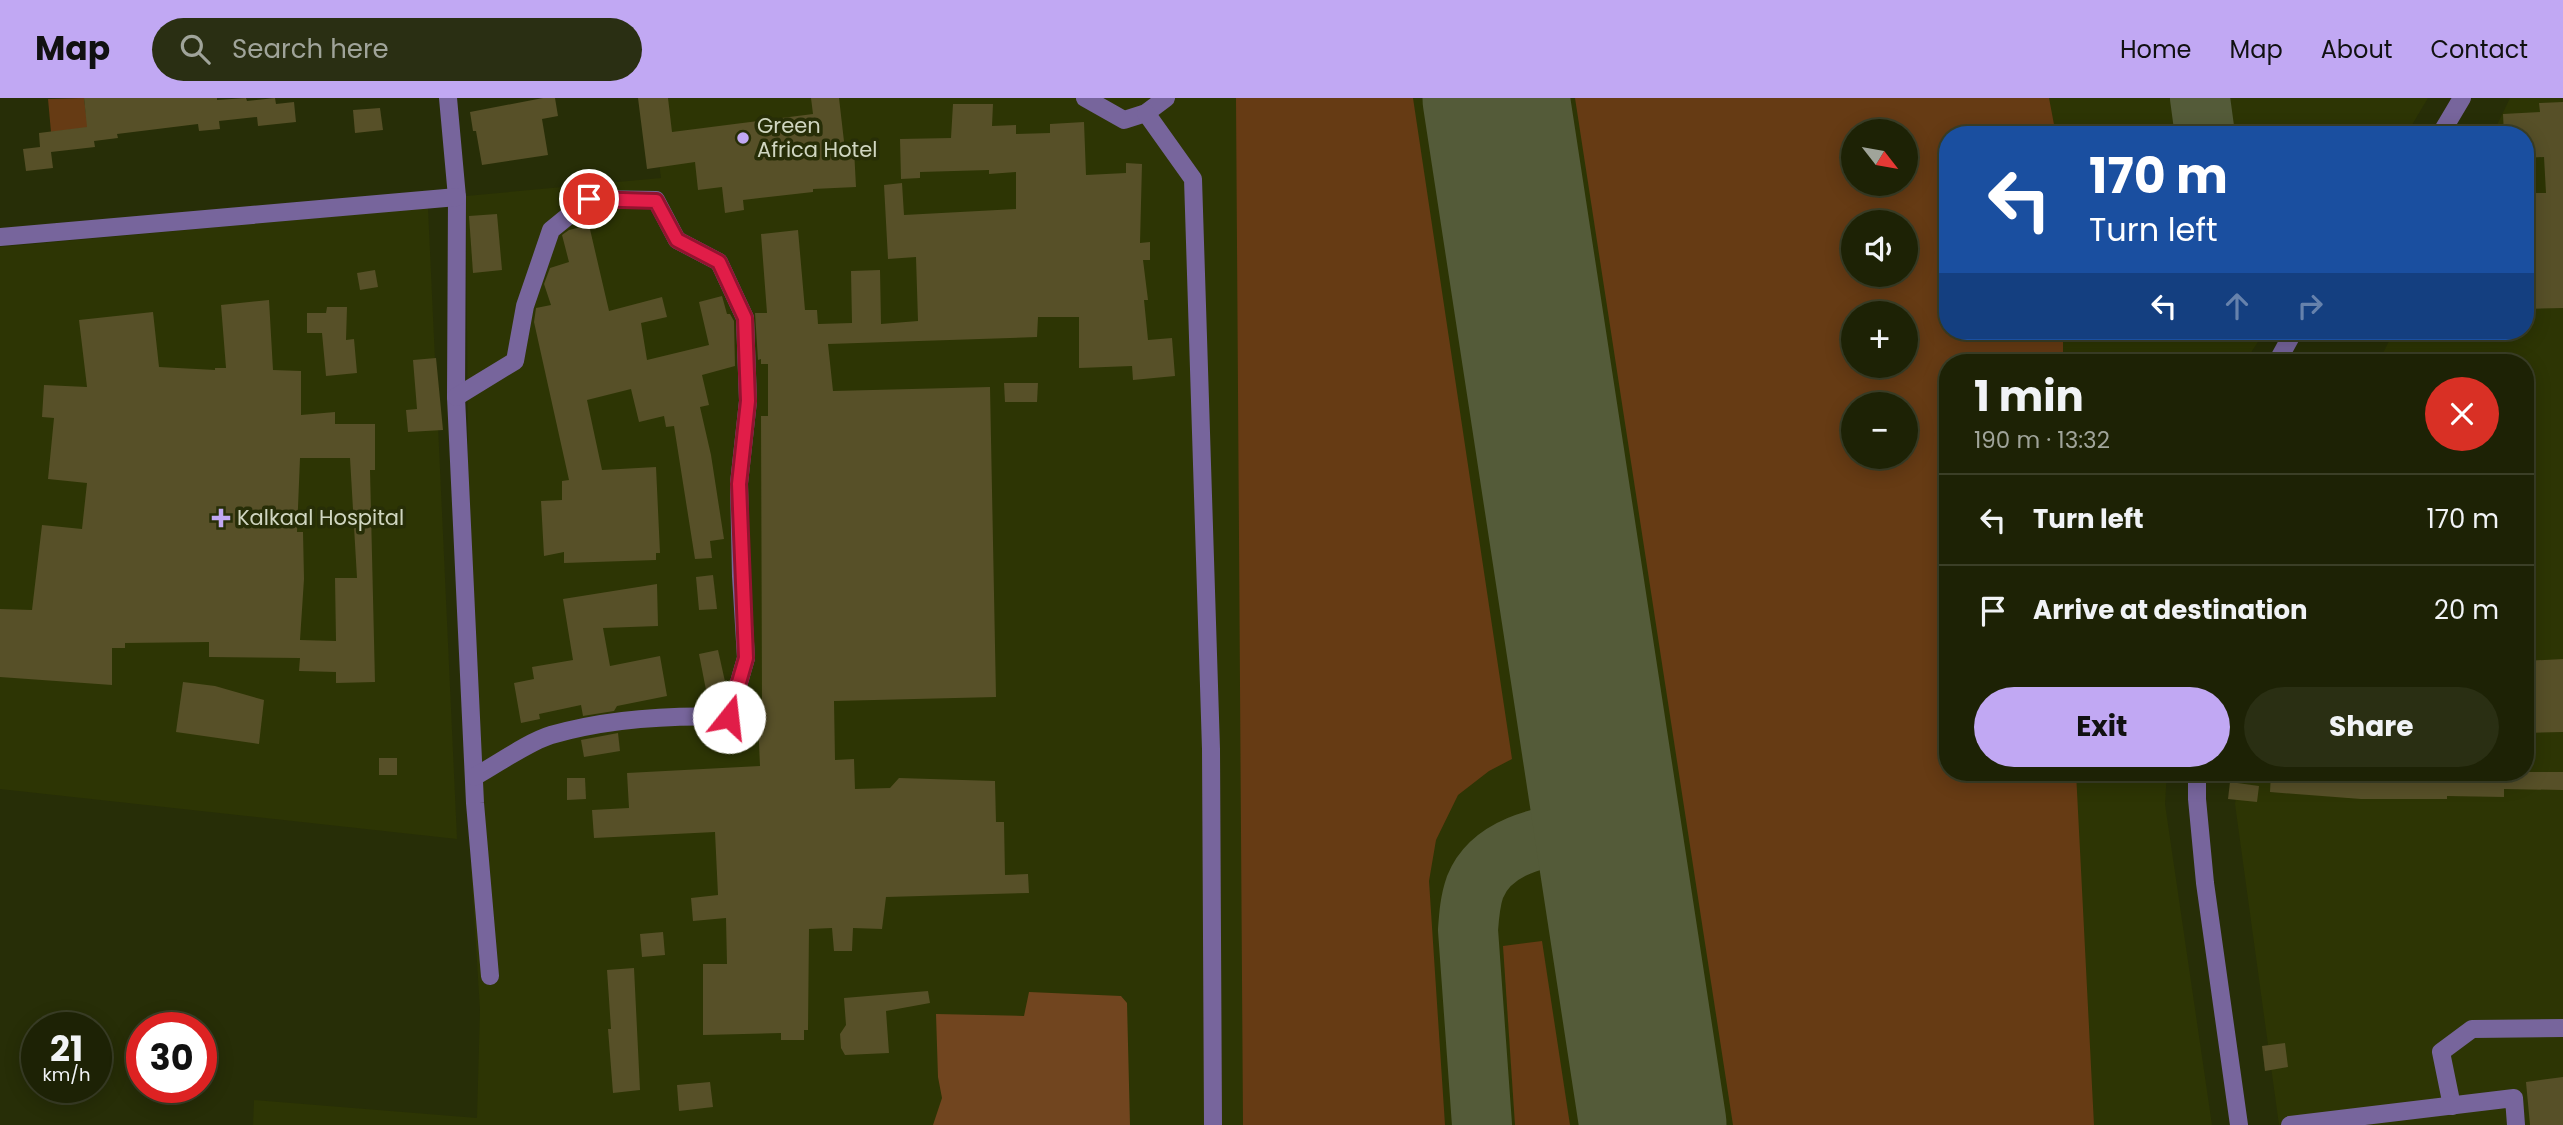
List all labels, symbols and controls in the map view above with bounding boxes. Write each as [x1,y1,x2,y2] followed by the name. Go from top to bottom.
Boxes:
[152,18,642,81] search box
[35,25,110,72] text: Map
[176,30,214,68] icon: search
[232,31,389,67] text: Search here
[2120,33,2192,66] text: Home
[2230,33,2283,66] text: Map
[2321,33,2392,66] text: About
[2430,33,2528,66] text: Contact
[757,111,877,164] place label: Green Africa Hotel
[1841,119,1918,196] north arrow
[1841,119,1918,469] map controls
[735,130,751,146] marker: Green Africa Hotel
[2089,142,2228,210] text: 170 m
[1974,154,2065,245] icon: left
[559,169,619,229] pin
[570,180,608,218] icon: arrive
[2089,207,2218,252] text: Turn left
[1841,210,1918,287] button: sound
[2145,287,2183,325] icon: left
[2218,287,2256,325] icon: ahead
[2291,287,2329,325] icon: right
[1841,301,1918,378] button: +
[1974,367,2084,426] text: 1 min
[2425,377,2499,451] button: close
[1841,392,1918,469] button: −
[1974,424,2110,456] text: 190 m · 13:32
[1974,501,2012,539] icon: left
[2033,501,2144,537] text: Turn left
[2426,501,2499,537] text: 170 m
[237,503,404,532] place label: Kalkaal Hospital
[211,508,231,528] marker: Kalkaal Hospital
[1974,592,2012,630] icon: arrive
[2033,592,2308,628] text: Arrive at destination
[2434,592,2499,628] text: 20 m
[692,680,766,754] position arrow
[1974,687,2230,767] button: Exit
[2244,687,2499,767] button: Share
[126,1012,217,1103] speed limit sign: 30
[50,1024,83,1073] text: 21
[43,1062,90,1087] text: km/h

